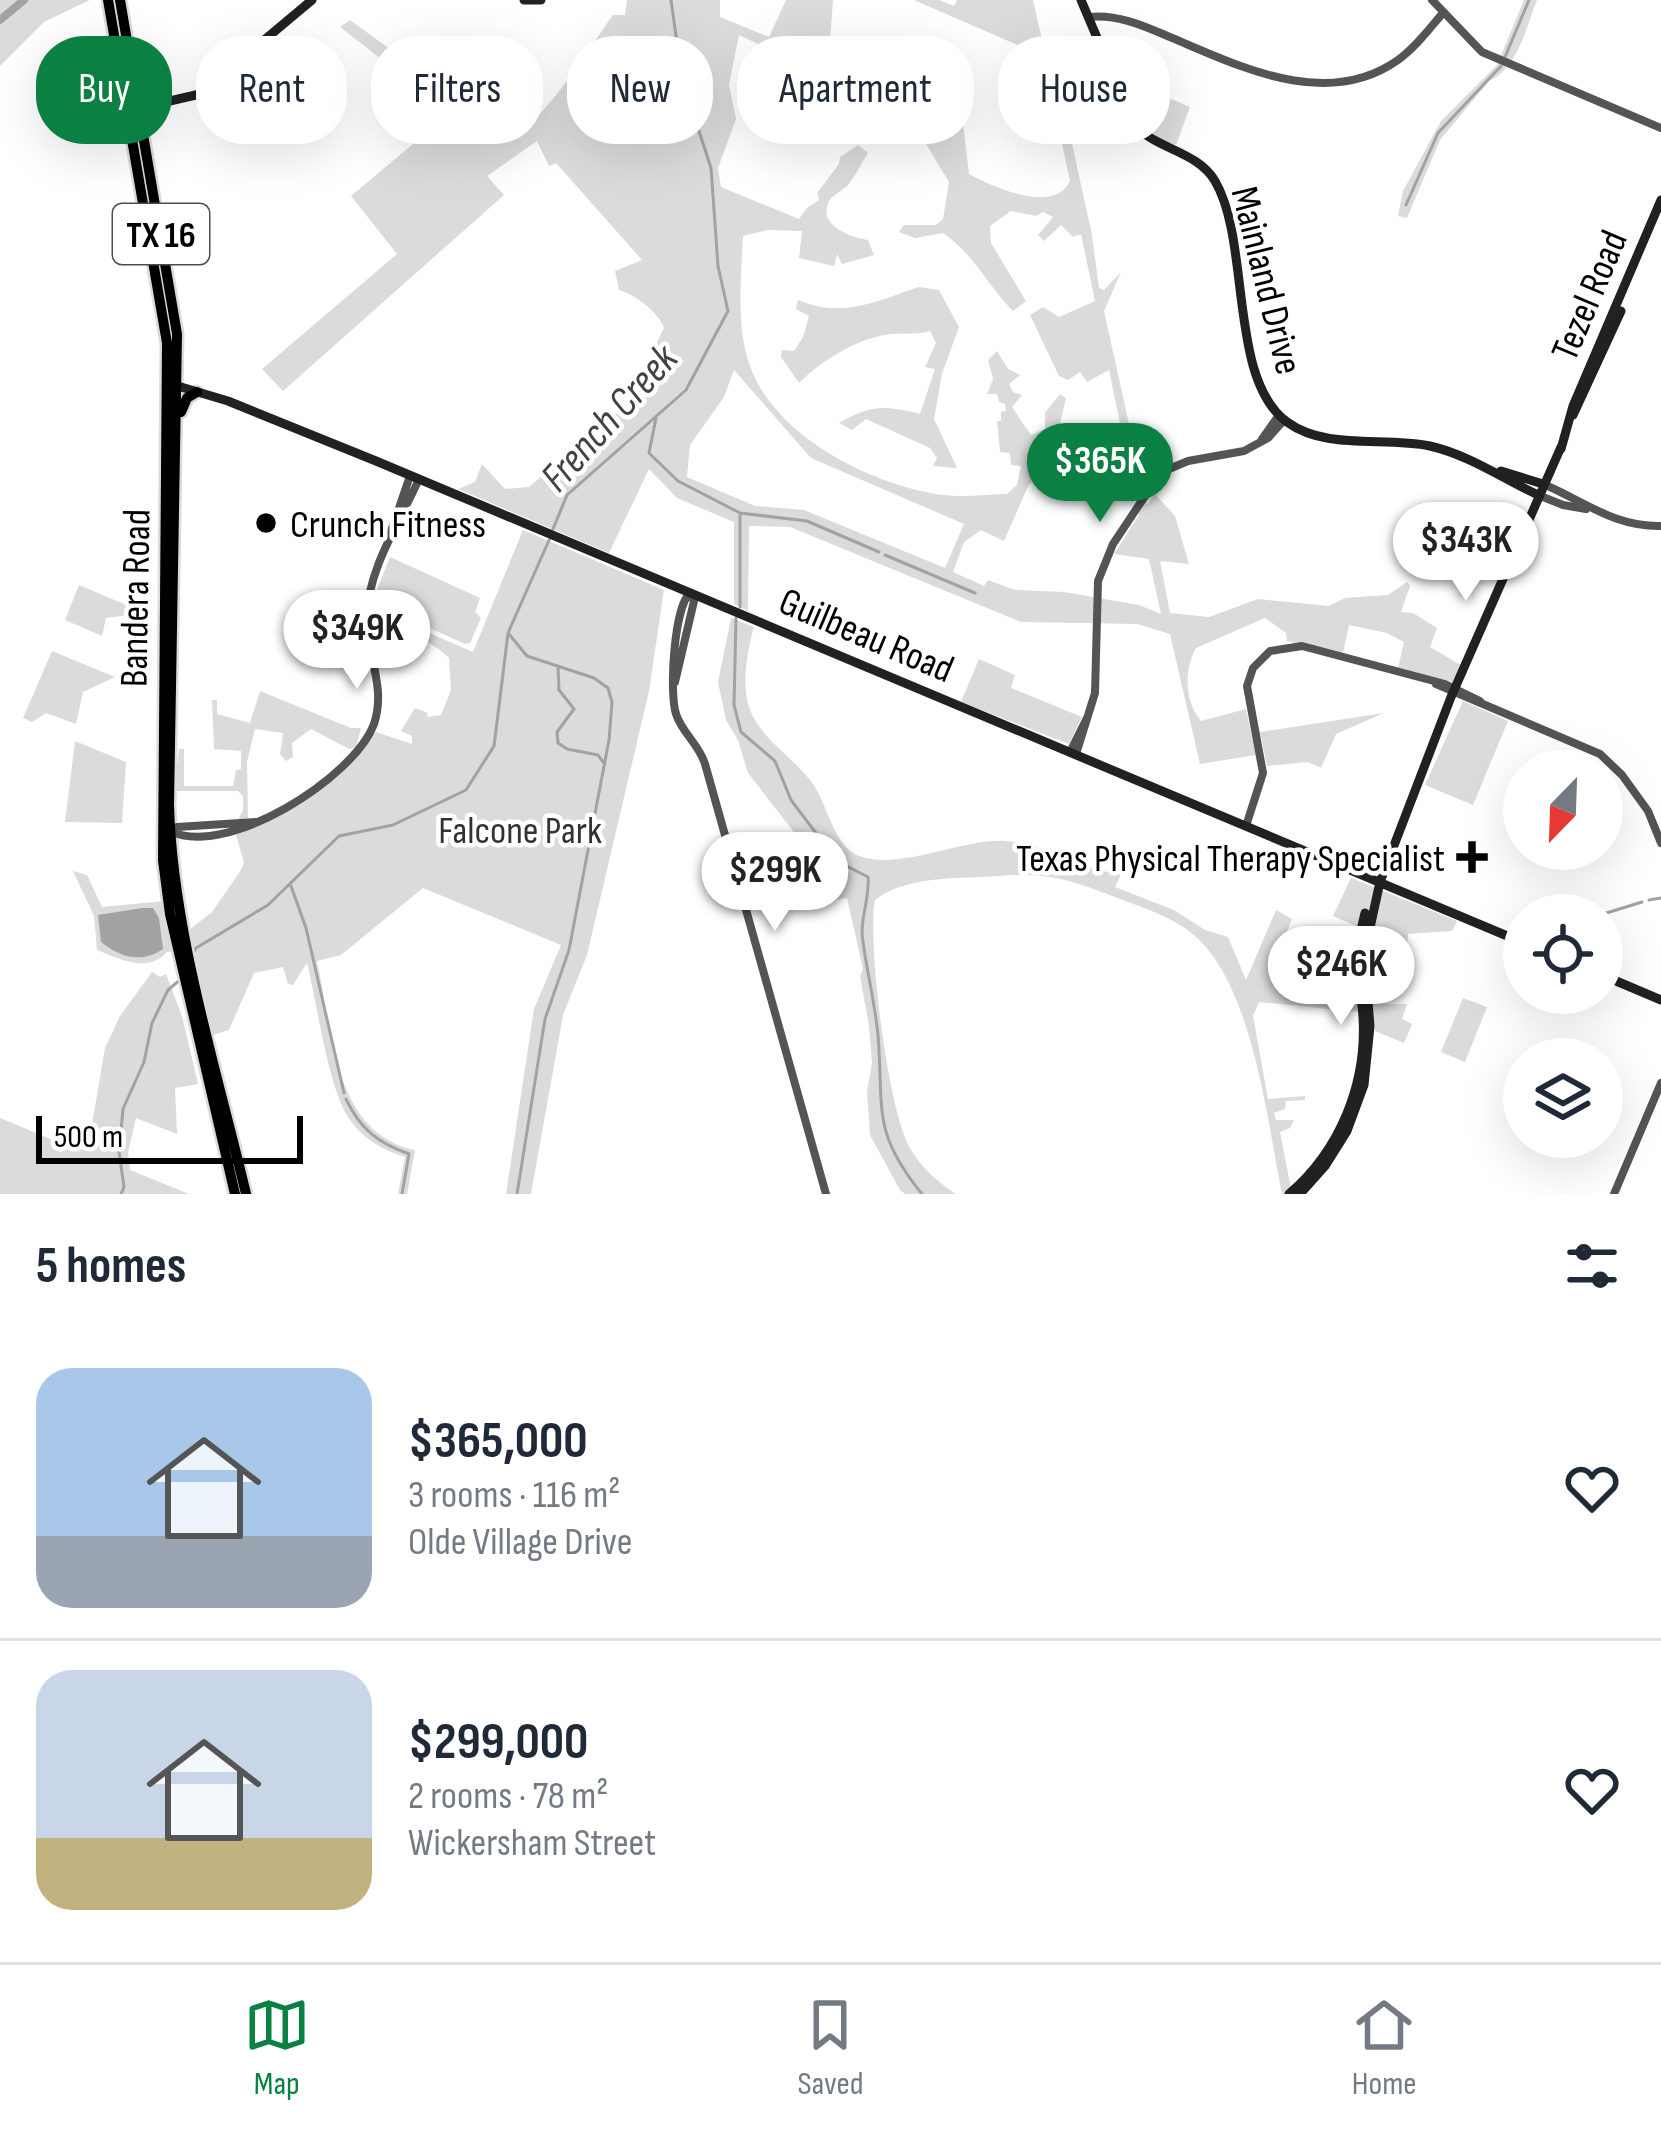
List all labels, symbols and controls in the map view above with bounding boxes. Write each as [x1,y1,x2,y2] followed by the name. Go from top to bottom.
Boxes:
[36,36,172,144] chip: Buy
[196,36,347,144] chip: Rent
[371,36,543,144] chip: Filters
[567,36,713,144] chip: New
[737,36,974,144] chip: Apartment
[998,36,1170,144] chip: House
[1220,182,1312,379] street label: Mainland Drive
[113,204,209,264] road number: TX 16
[1542,224,1639,368] street label: Tezel Road
[531,334,690,503] water label: French Creek
[1016,423,1184,525] pin: $365K
[1054,438,1146,485] text: $365K
[290,502,486,549] place label: Crunch Fitness
[1382,502,1550,604] pin: $343K
[111,509,162,687] street label: Bandera Road
[253,510,279,536] marker: Crunch Fitness
[1420,517,1512,564] text: $343K
[772,579,960,694] street label: Guilbeau Road
[273,590,441,692] pin: $349K
[310,605,404,652] text: $349K
[1503,750,1623,870] north arrow
[1503,750,1623,1158] map controls
[438,808,602,855] park label: Falcone Park
[691,832,859,934] pin: $299K
[1016,836,1445,883] place label: Texas Physical Therapy Specialist
[1456,841,1488,873] marker: Texas Physical Therapy Specialist
[728,847,822,894] text: $299K
[1503,894,1623,1014] button: locate
[1257,926,1425,1028] pin: $246K
[1295,941,1387,988] text: $246K
[1503,1038,1623,1158] button: layers
[36,1110,303,1163] scale bar
[54,1117,123,1157] text: 500 m
[1559,1233,1625,1299] icon: filters
[36,1236,186,1297] text: 5 homes
[408,1411,588,1472] text: $365,000
[132,1416,276,1560] icon: home
[1559,1455,1625,1521] icon: heart
[408,1472,620,1519] text: 3 rooms · 116 m²
[408,1519,632,1566] text: Olde Village Drive
[408,1712,588,1773] text: $299,000
[132,1718,276,1862] icon: home
[1559,1757,1625,1823] icon: heart
[408,1773,608,1820] text: 2 rooms · 78 m²
[408,1820,656,1867] text: Wickersham Street
[244,1992,310,2104] tab: Map
[797,1992,864,2104] tab: Saved
[1351,1992,1417,2104] tab: Home

